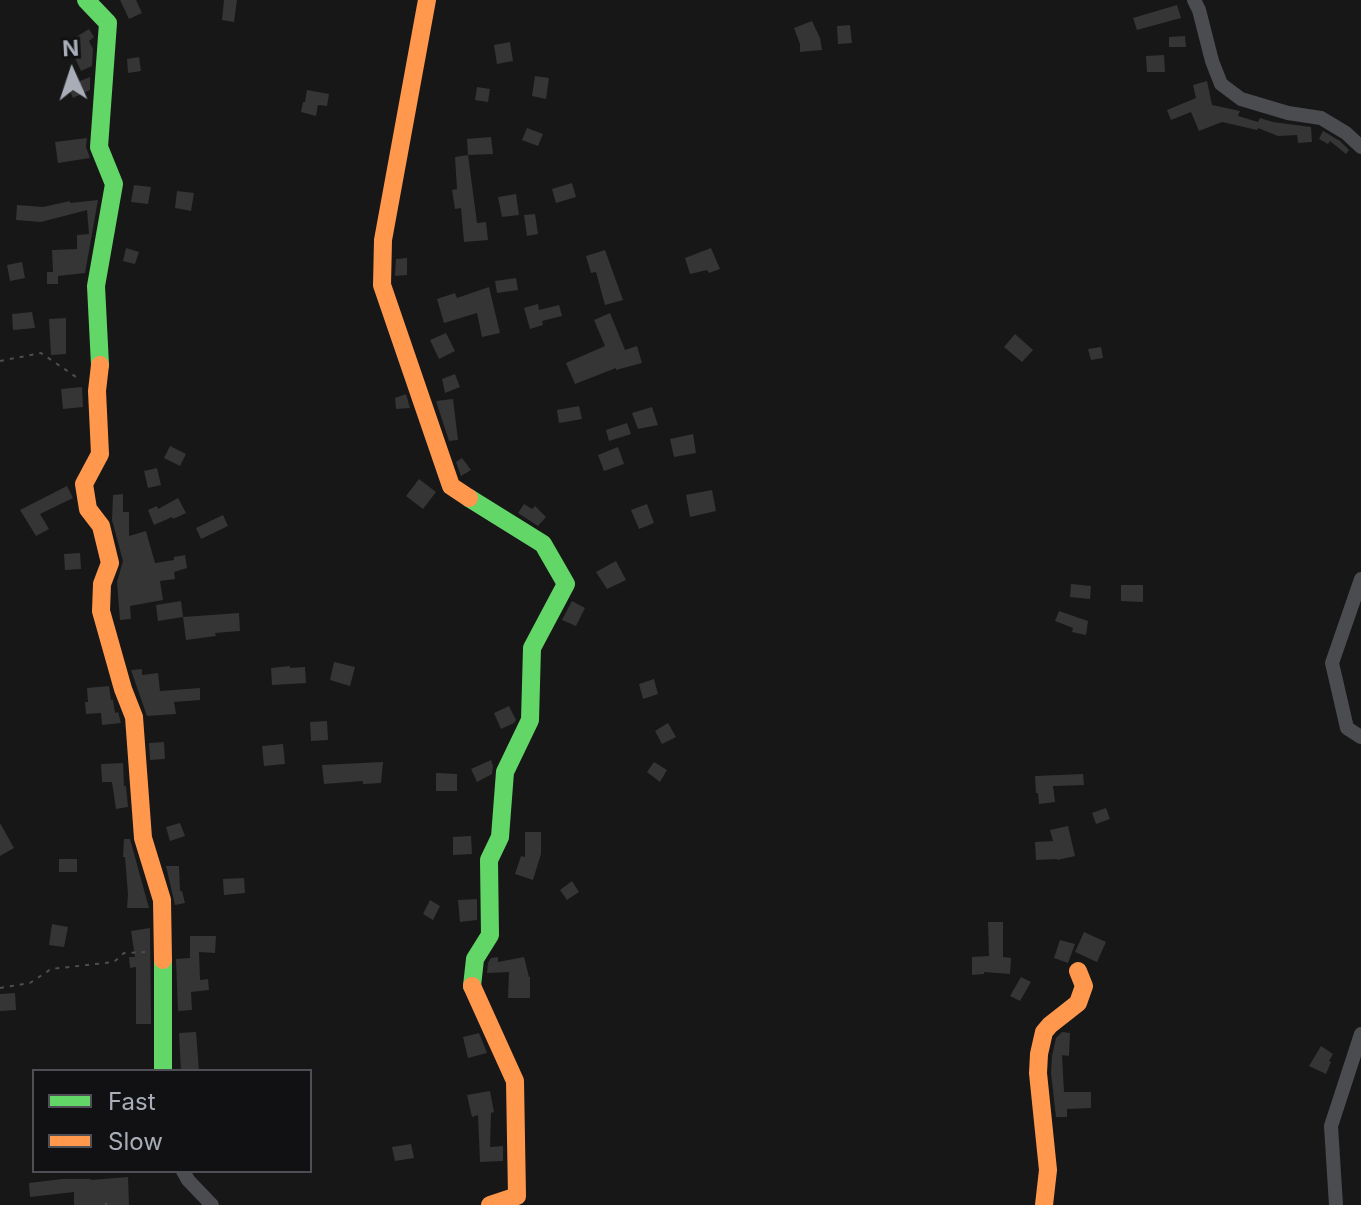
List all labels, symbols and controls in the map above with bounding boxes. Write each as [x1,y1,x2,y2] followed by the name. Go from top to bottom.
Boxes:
[32,32,112,112] north arrow
[62,35,80,61] text: N
[32,1069,312,1173] legend
[108,1087,156,1116] text: Fast
[108,1127,163,1156] text: Slow

